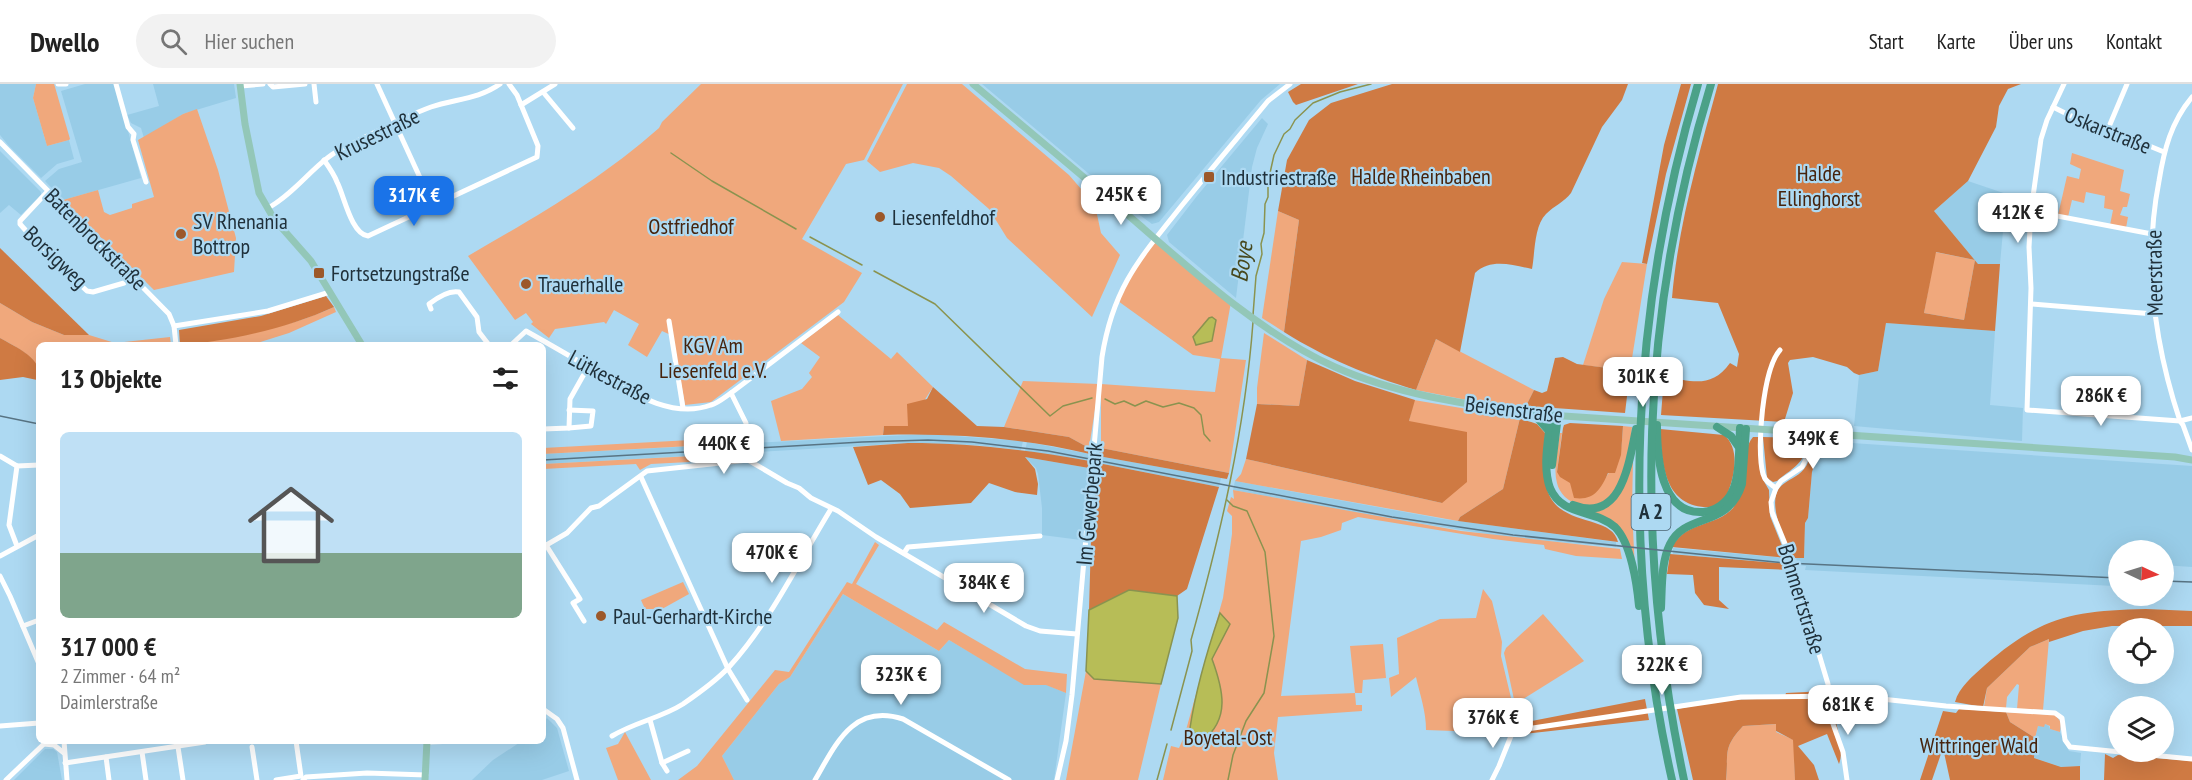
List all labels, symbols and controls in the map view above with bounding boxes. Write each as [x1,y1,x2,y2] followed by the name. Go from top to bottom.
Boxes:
[136,14,556,68] search box
[30,23,100,60] text: Dwello
[157,25,190,58] icon: search
[205,27,294,55] text: Hier suchen
[1869,28,1904,55] text: Start
[1937,28,1976,55] text: Karte
[2009,28,2073,55] text: Über uns
[2106,28,2162,55] text: Kontakt
[2061,100,2155,160] street label: Oskarstraße
[330,102,424,166] street label: Krusestraße
[1778,159,1860,212] park label: Halde Ellinghorst
[1351,162,1491,190] park label: Halde Rheinbaben
[1221,163,1336,191] place label: Industriestraße
[1202,170,1216,184] marker: Industriestraße
[1072,175,1170,226] pin: 245K €
[365,176,463,227] pin: 317K €
[1095,181,1147,207] text: 245K €
[39,182,153,296] street label: Batenbrockstraße
[388,182,440,208] text: 317K €
[1969,193,2067,244] pin: 412K €
[1992,199,2044,225] text: 412K €
[892,203,996,231] place label: Liesenfeldhof
[193,207,288,260] place label: SV Rhenania Bottrop
[873,210,887,224] marker: Liesenfeldhof
[648,212,735,240] park label: Ostfriedhof
[18,220,94,294] street label: Borsigweg
[174,227,188,241] marker: SV Rhenania Bottrop
[2139,230,2169,316] street label: Meerstraße
[1223,238,1260,284] water label: Boye
[331,259,470,287] place label: Fortsetzungstraße
[312,266,326,280] marker: Fortsetzungstraße
[538,270,623,298] place label: Trauerhalle
[519,277,533,291] marker: Trauerhalle
[659,331,767,384] park label: KGV Am Liesenfeld e.V.
[564,343,656,411] street label: Lütkestraße
[1594,357,1692,408] pin: 301K €
[60,362,162,395] text: 13 Objekte
[489,362,522,395] icon: filters
[1617,363,1669,389] text: 301K €
[2052,376,2150,427] pin: 286K €
[2075,382,2127,408] text: 286K €
[1463,389,1565,429] street label: Beisenstraße
[1764,419,1862,470] pin: 349K €
[675,424,773,475] pin: 440K €
[1787,425,1839,451] text: 349K €
[698,430,750,456] text: 440K €
[1070,441,1108,567] street label: Im Gewerbepark
[237,471,345,579] icon: home
[1632,494,1670,530] road number: A 2
[723,533,821,584] pin: 470K €
[746,539,798,565] text: 470K €
[2108,540,2174,606] north arrow
[2108,540,2174,762] map controls
[1772,541,1832,657] street label: Bohmertstraße
[935,563,1033,614] pin: 384K €
[958,569,1010,595] text: 384K €
[613,602,772,630] place label: Paul-Gerhardt-Kirche
[594,609,608,623] marker: Paul-Gerhardt-Kirche
[2108,618,2174,684] button: locate
[60,630,157,663] text: 317 000 €
[1613,645,1711,696] pin: 322K €
[1636,651,1688,677] text: 322K €
[852,655,950,706] pin: 323K €
[875,661,927,687] text: 323K €
[60,663,180,689] text: 2 Zimmer · 64 m²
[1799,685,1897,736] pin: 681K €
[60,689,158,715] text: Daimlerstraße
[1822,691,1874,717] text: 681K €
[2108,696,2174,762] button: layers
[1444,698,1542,749] pin: 376K €
[1467,704,1519,730] text: 376K €
[1184,723,1272,751] park label: Boyetal-Ost
[1920,731,2038,759] park label: Wittringer Wald

